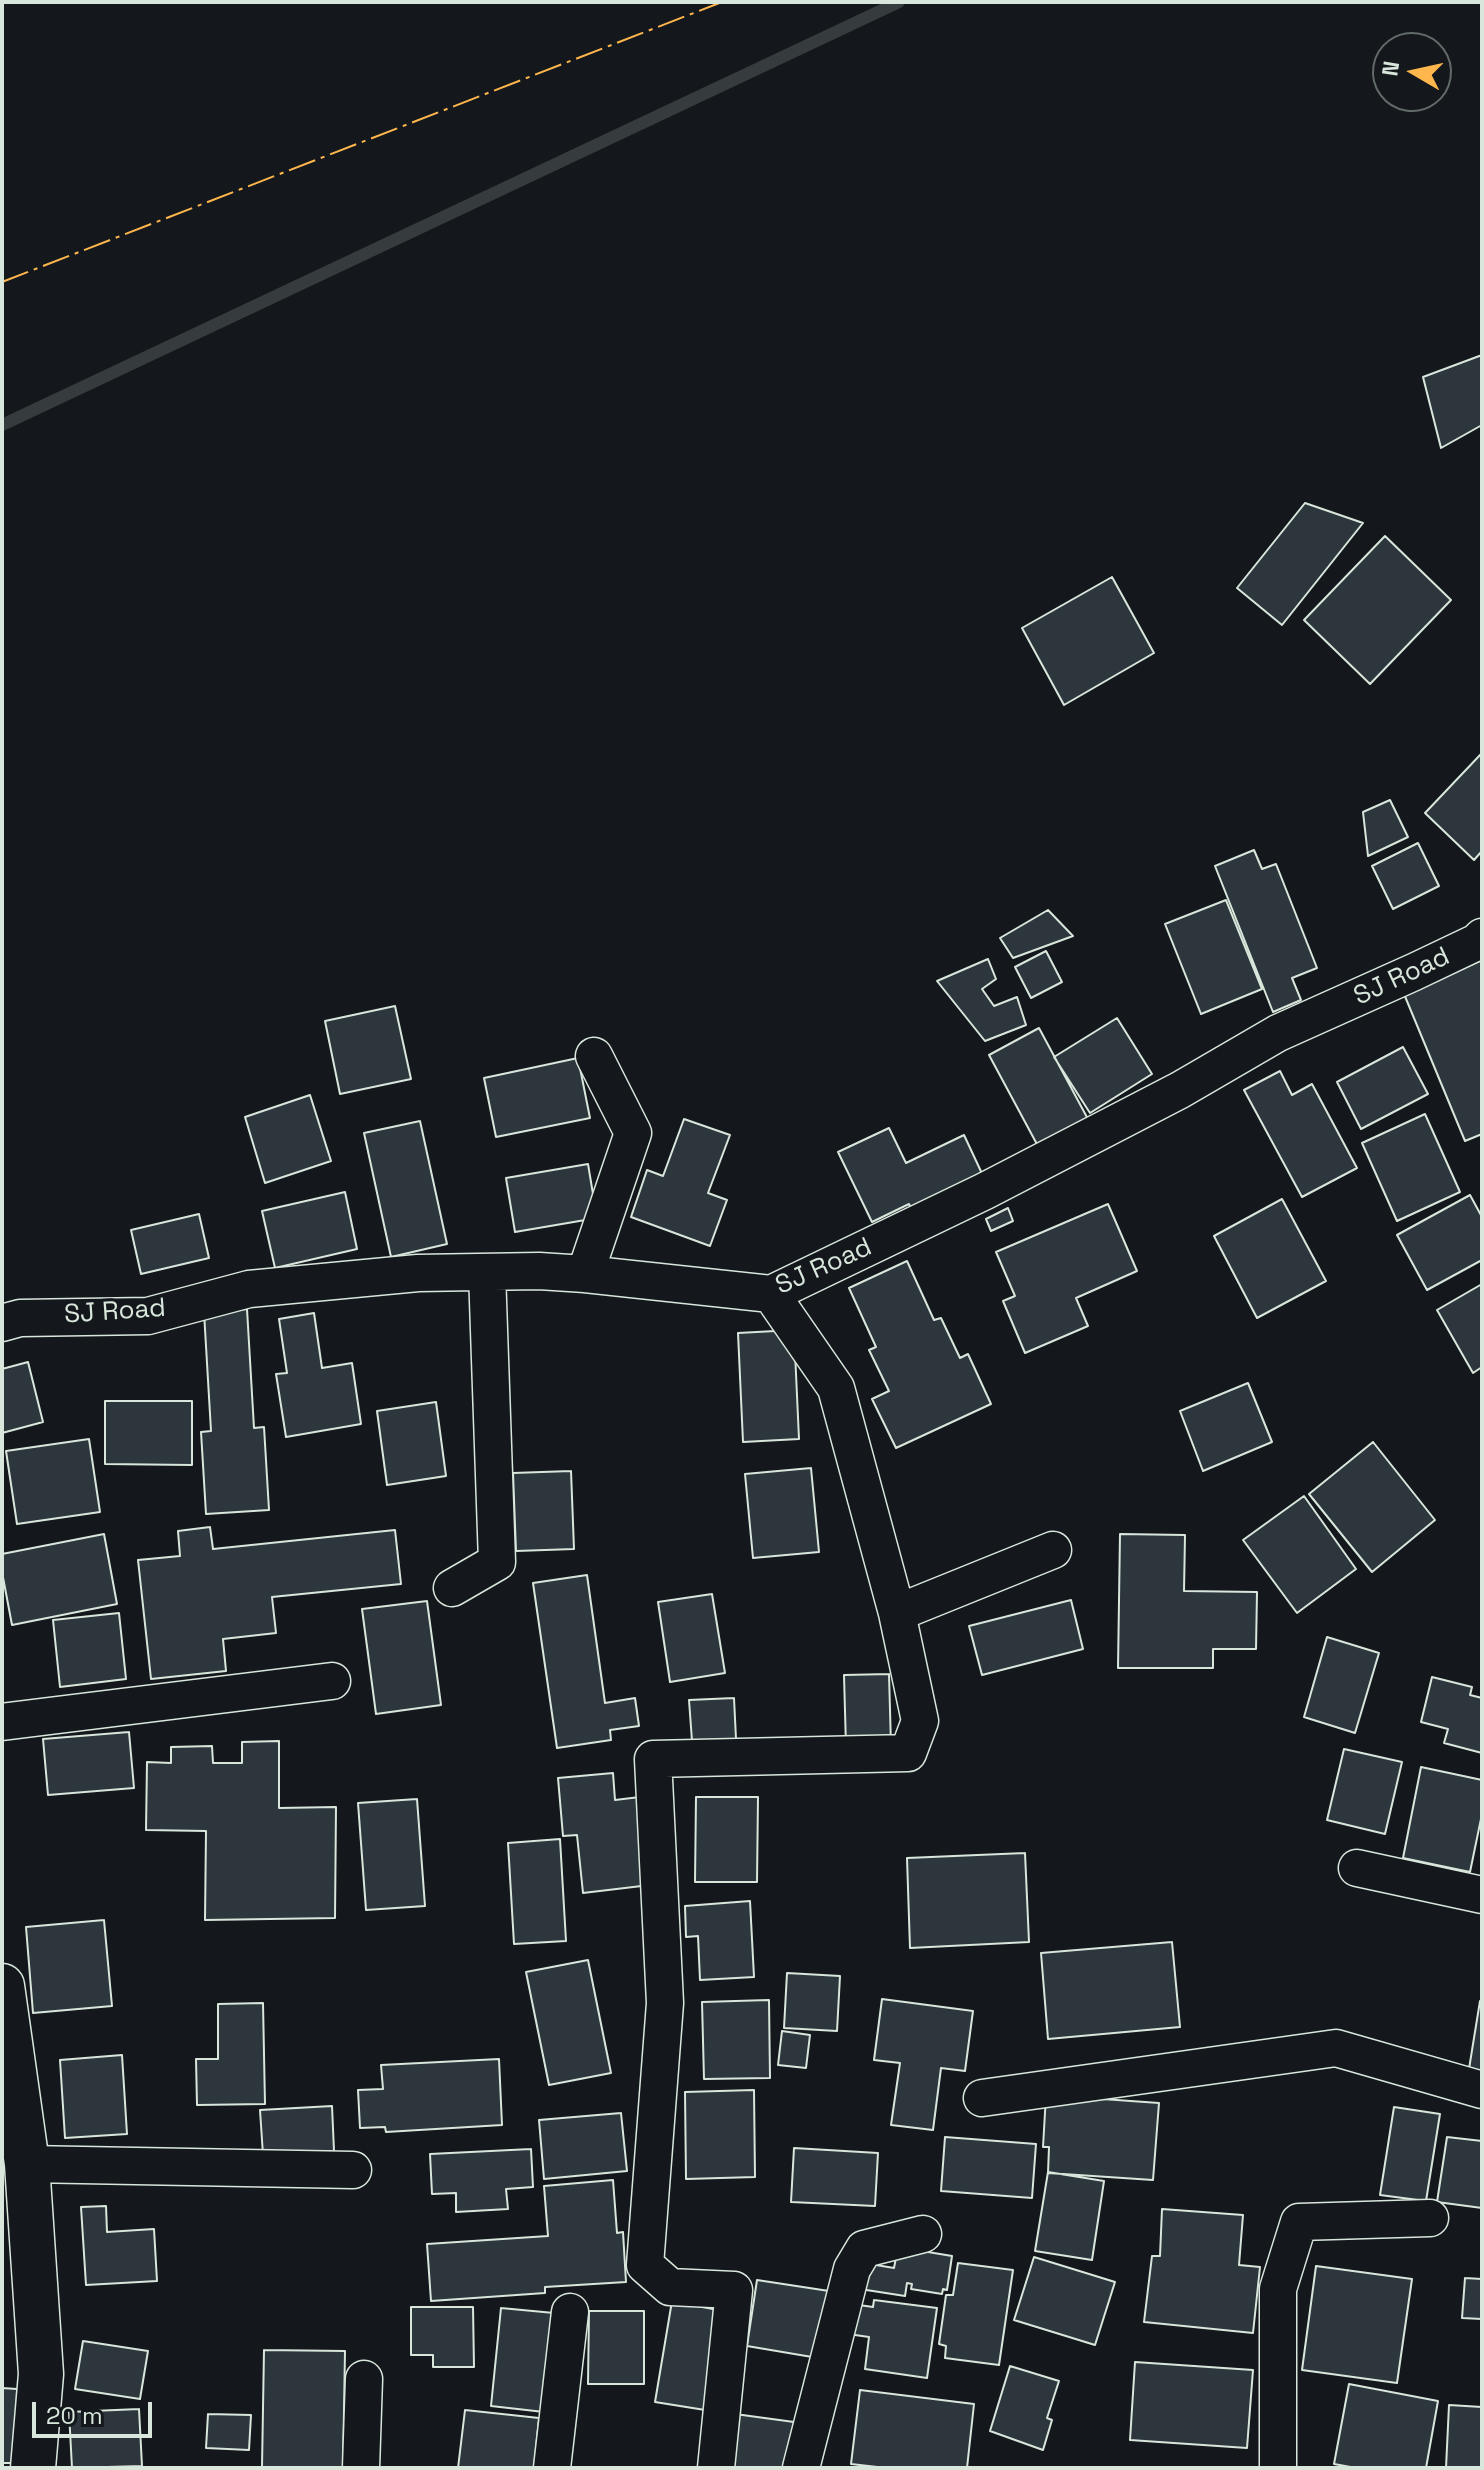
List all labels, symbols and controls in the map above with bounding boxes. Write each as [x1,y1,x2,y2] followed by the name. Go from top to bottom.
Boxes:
[1372,32,1452,112] north arrow
[1375,59,1405,78] text: N
[1349,941,1455,1013] street label: SJ Road
[771,1232,877,1302] street label: SJ Road
[63,1293,167,1331] street label: SJ Road
[36,2386,156,2436] scale bar
[46,2400,103,2431] text: 20 m

